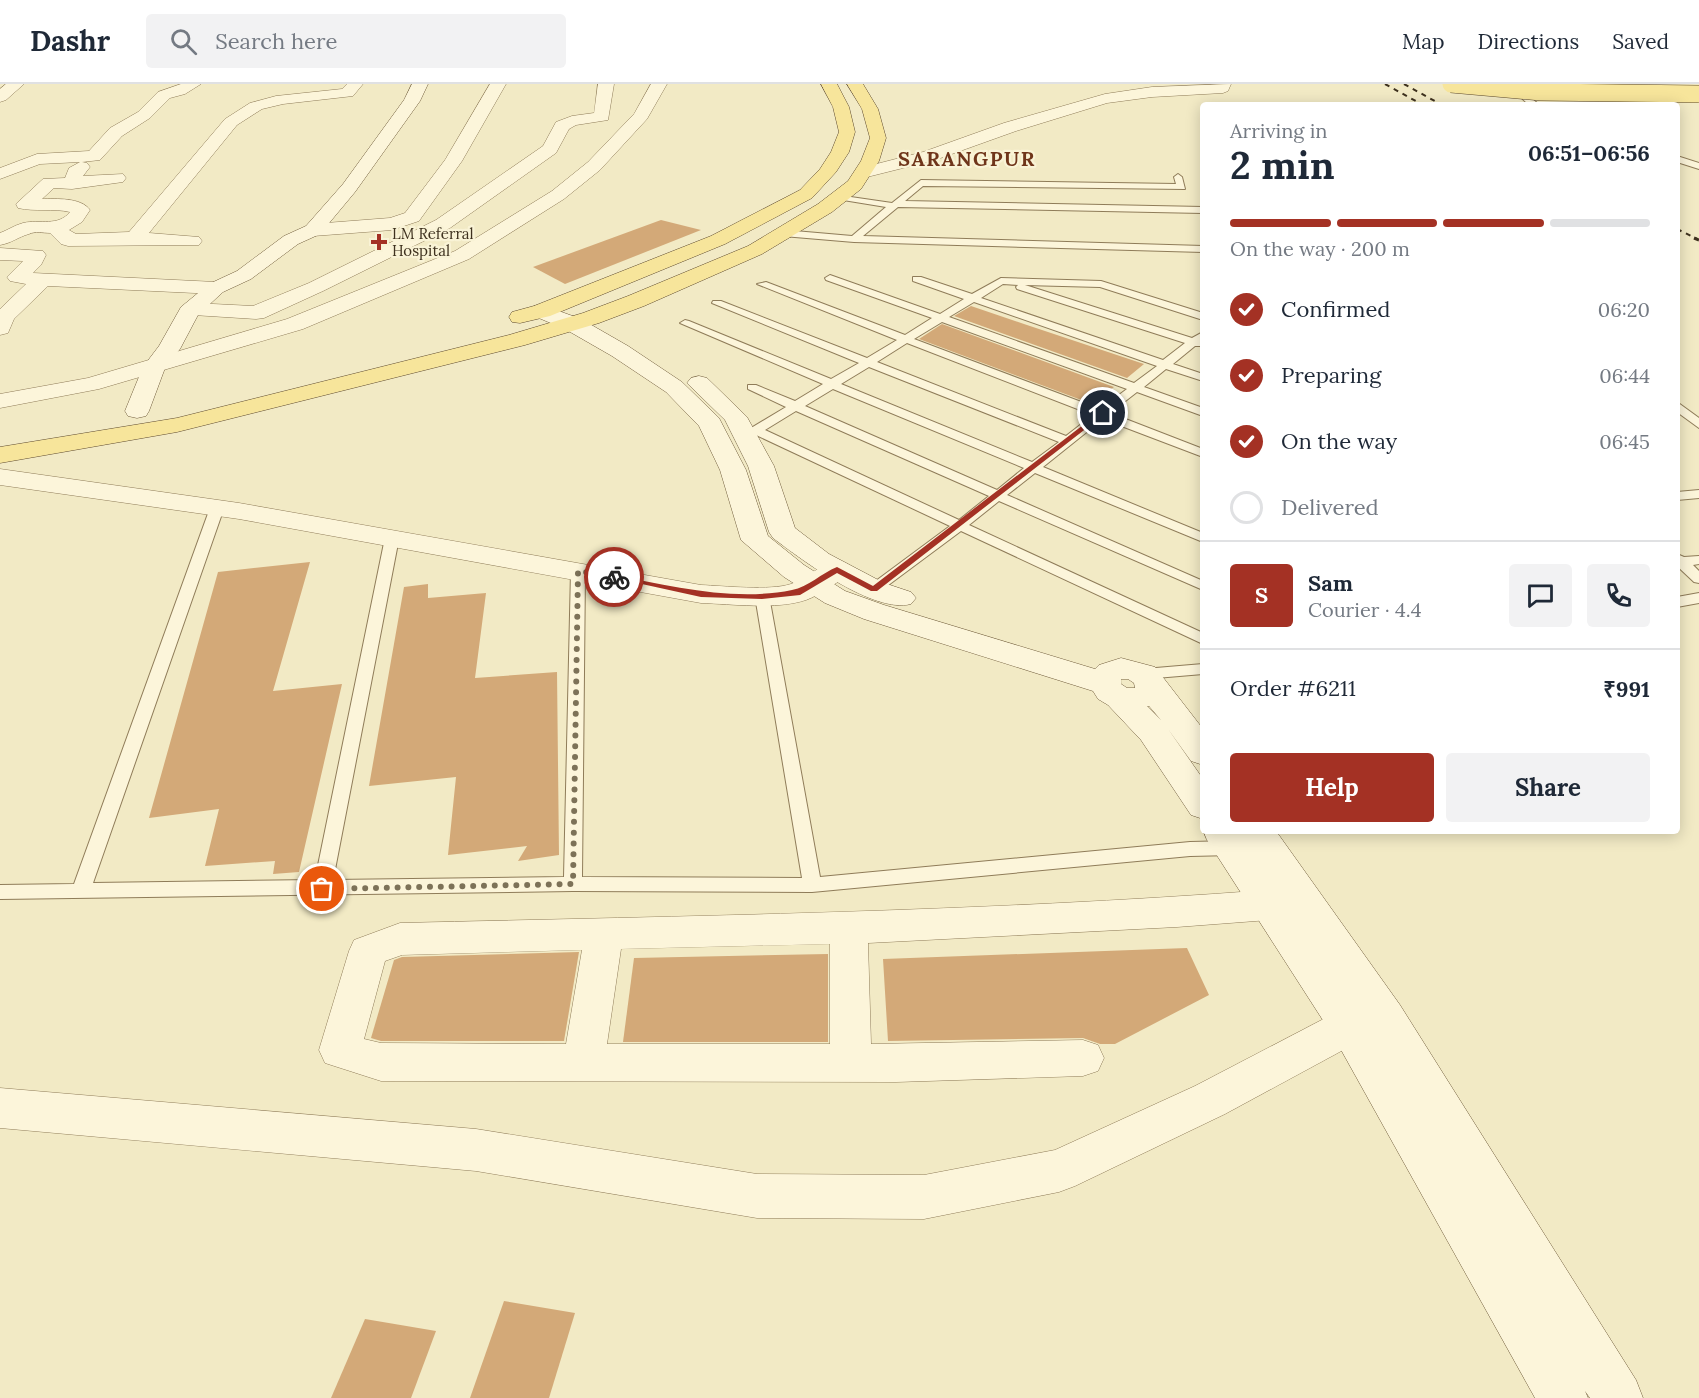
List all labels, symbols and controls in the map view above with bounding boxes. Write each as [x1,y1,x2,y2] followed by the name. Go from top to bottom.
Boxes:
[146,14,566,68] search box
[30,23,110,59] text: Dashr
[167,25,200,58] icon: search
[215,27,337,55] text: Search here
[1402,28,1445,55] text: Map
[1478,28,1579,55] text: Directions
[1612,28,1669,55] text: Saved
[1230,118,1327,143] text: Arriving in
[1528,139,1650,167] text: 06:51–06:56
[1230,140,1335,190] text: 2 min
[898,146,1036,171] district label: SARANGPUR
[392,224,474,260] place label: LM Referral Hospital
[370,233,388,251] marker: LM Referral Hospital
[1230,236,1410,261] text: On the way · 200 m
[1230,293,1263,326] icon: check
[1281,295,1390,323] text: Confirmed
[1598,297,1650,322] text: 06:20
[1230,359,1263,392] icon: check
[1281,361,1381,389] text: Preparing
[1599,363,1650,388] text: 06:44
[1077,387,1128,438] pin
[1086,396,1119,429] icon: home
[1230,425,1263,458] icon: check
[1281,427,1397,455] text: On the way
[1599,429,1650,454] text: 06:45
[1281,493,1379,521] text: Delivered
[584,547,644,607] courier
[598,561,631,594] icon: bike
[1509,564,1572,627] button: chat
[1587,564,1650,627] button: phone
[1308,569,1353,597] text: Sam
[1255,581,1268,609] text: S
[1308,597,1422,622] text: Courier · 4.4
[1230,674,1356,702] text: Order #6211
[1603,675,1650,703] text: ₹991
[1230,753,1434,822] button: Help
[1446,753,1650,822] button: Share
[296,863,347,914] pin
[305,872,338,905] icon: bag

